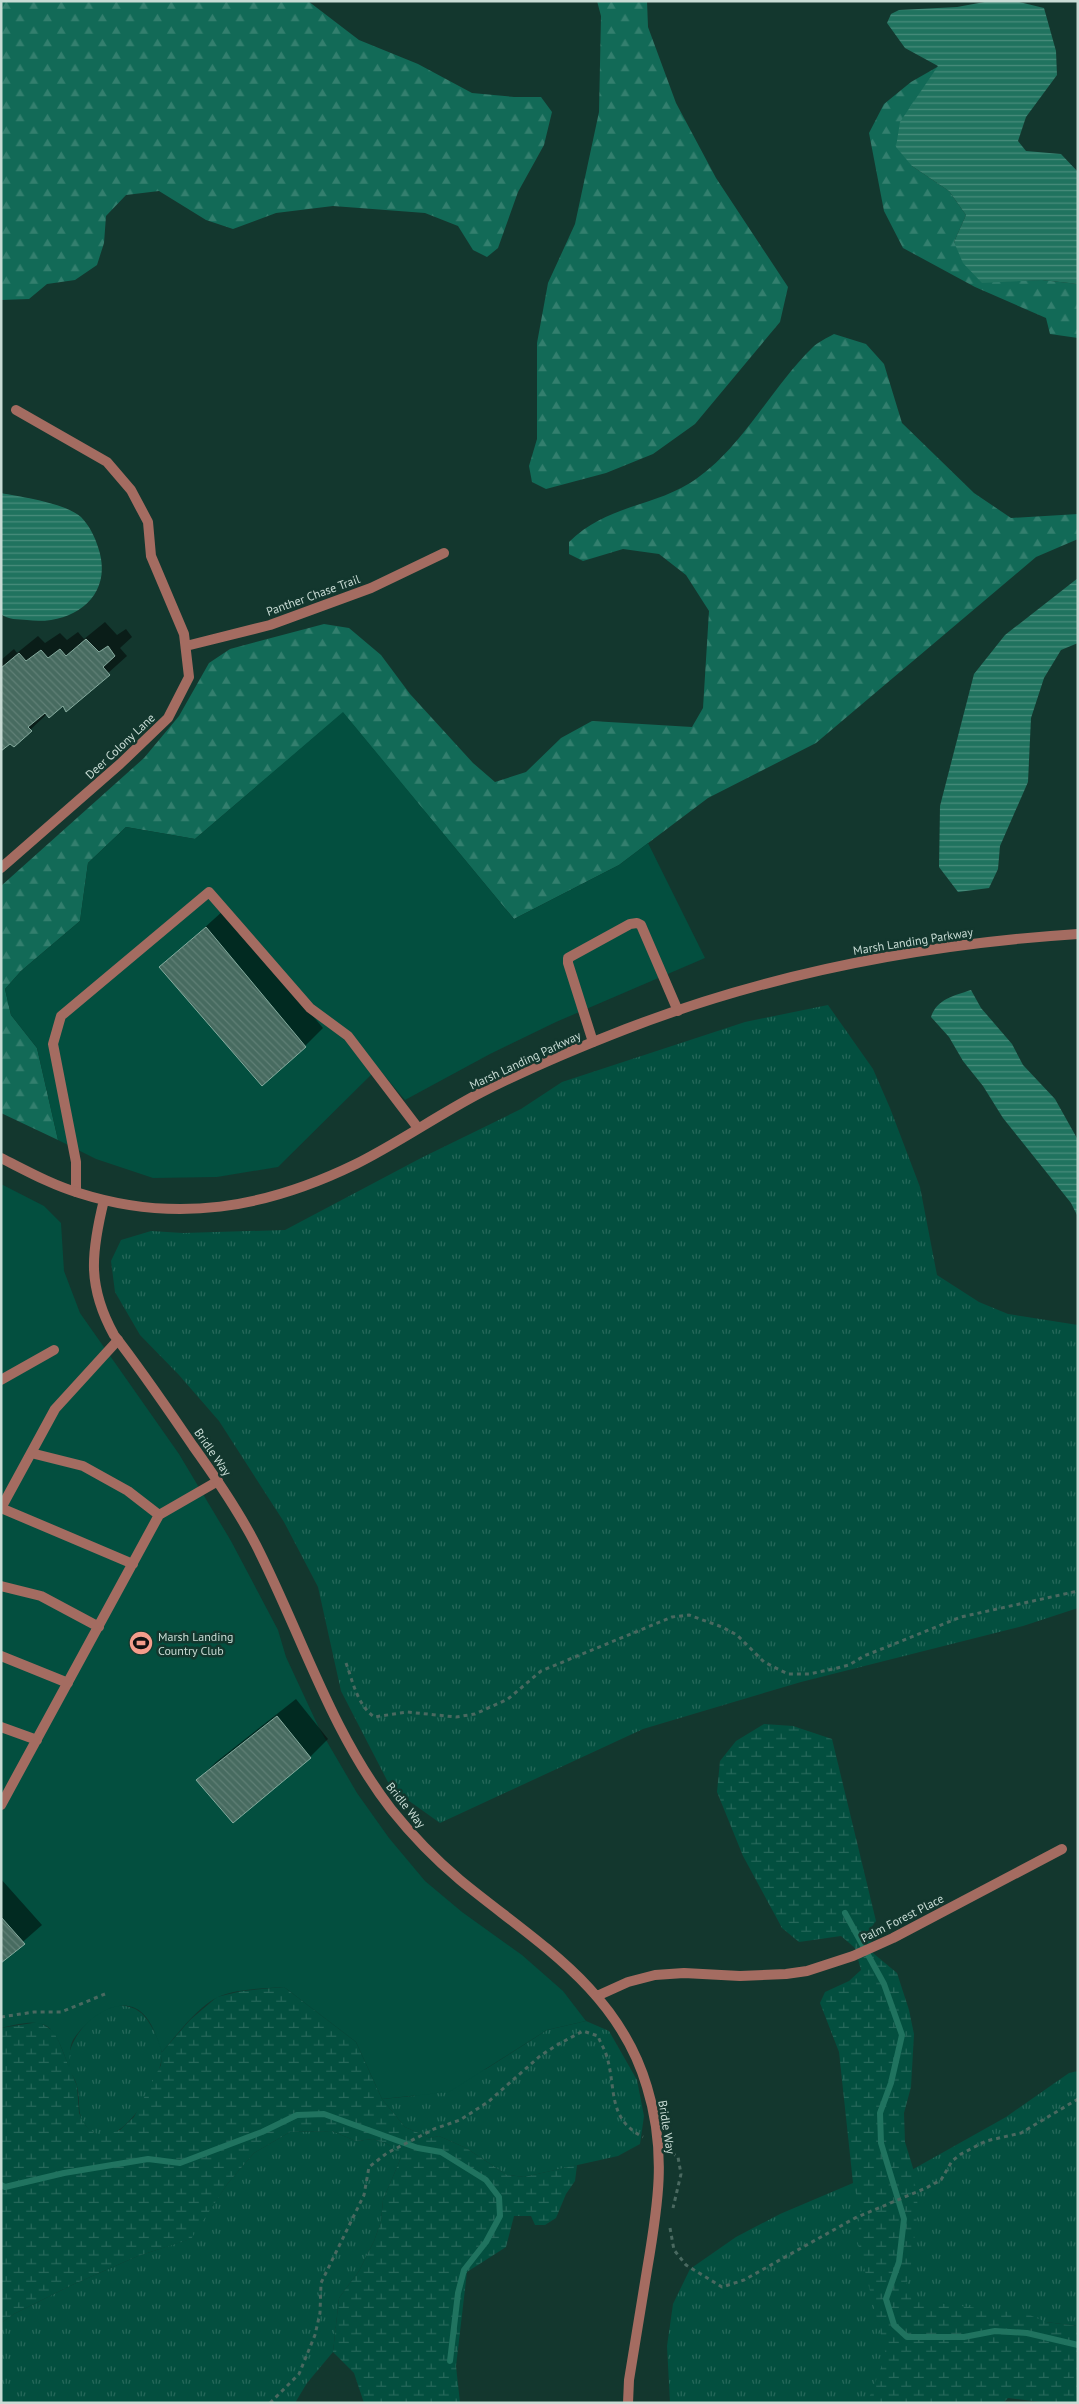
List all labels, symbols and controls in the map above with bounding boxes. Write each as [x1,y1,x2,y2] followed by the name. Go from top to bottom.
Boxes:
[264,571,362,619] street label: Panther Chase Trail
[82,710,158,782] street label: Deer Colony Lane
[852,924,974,958] street label: Marsh Landing Parkway
[467,1027,583,1092] street label: Marsh Landing Parkway
[191,1425,235,1479] street label: Bridle Way
[158,1629,234,1658] place label: Marsh Landing Country Club
[128,1630,154,1656] sports icon: Marsh Landing Country Club
[383,1779,429,1831] street label: Bridle Way
[858,1891,946,1945] street label: Palm Forest Place
[655,2099,679,2155] street label: Bridle Way

